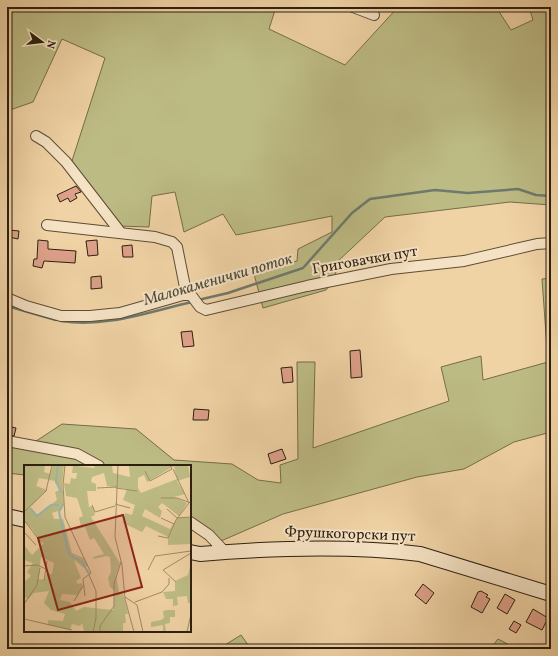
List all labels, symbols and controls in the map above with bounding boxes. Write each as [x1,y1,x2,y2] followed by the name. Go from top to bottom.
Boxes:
[22,22,62,62] north arrow
[42,38,58,50] text: N
[311,241,420,281] street label: Григовачки пут
[140,248,295,312] water label: Малокаменички поток
[24,465,191,632] inset map
[284,522,416,548] street label: Фрушкогорски пут

